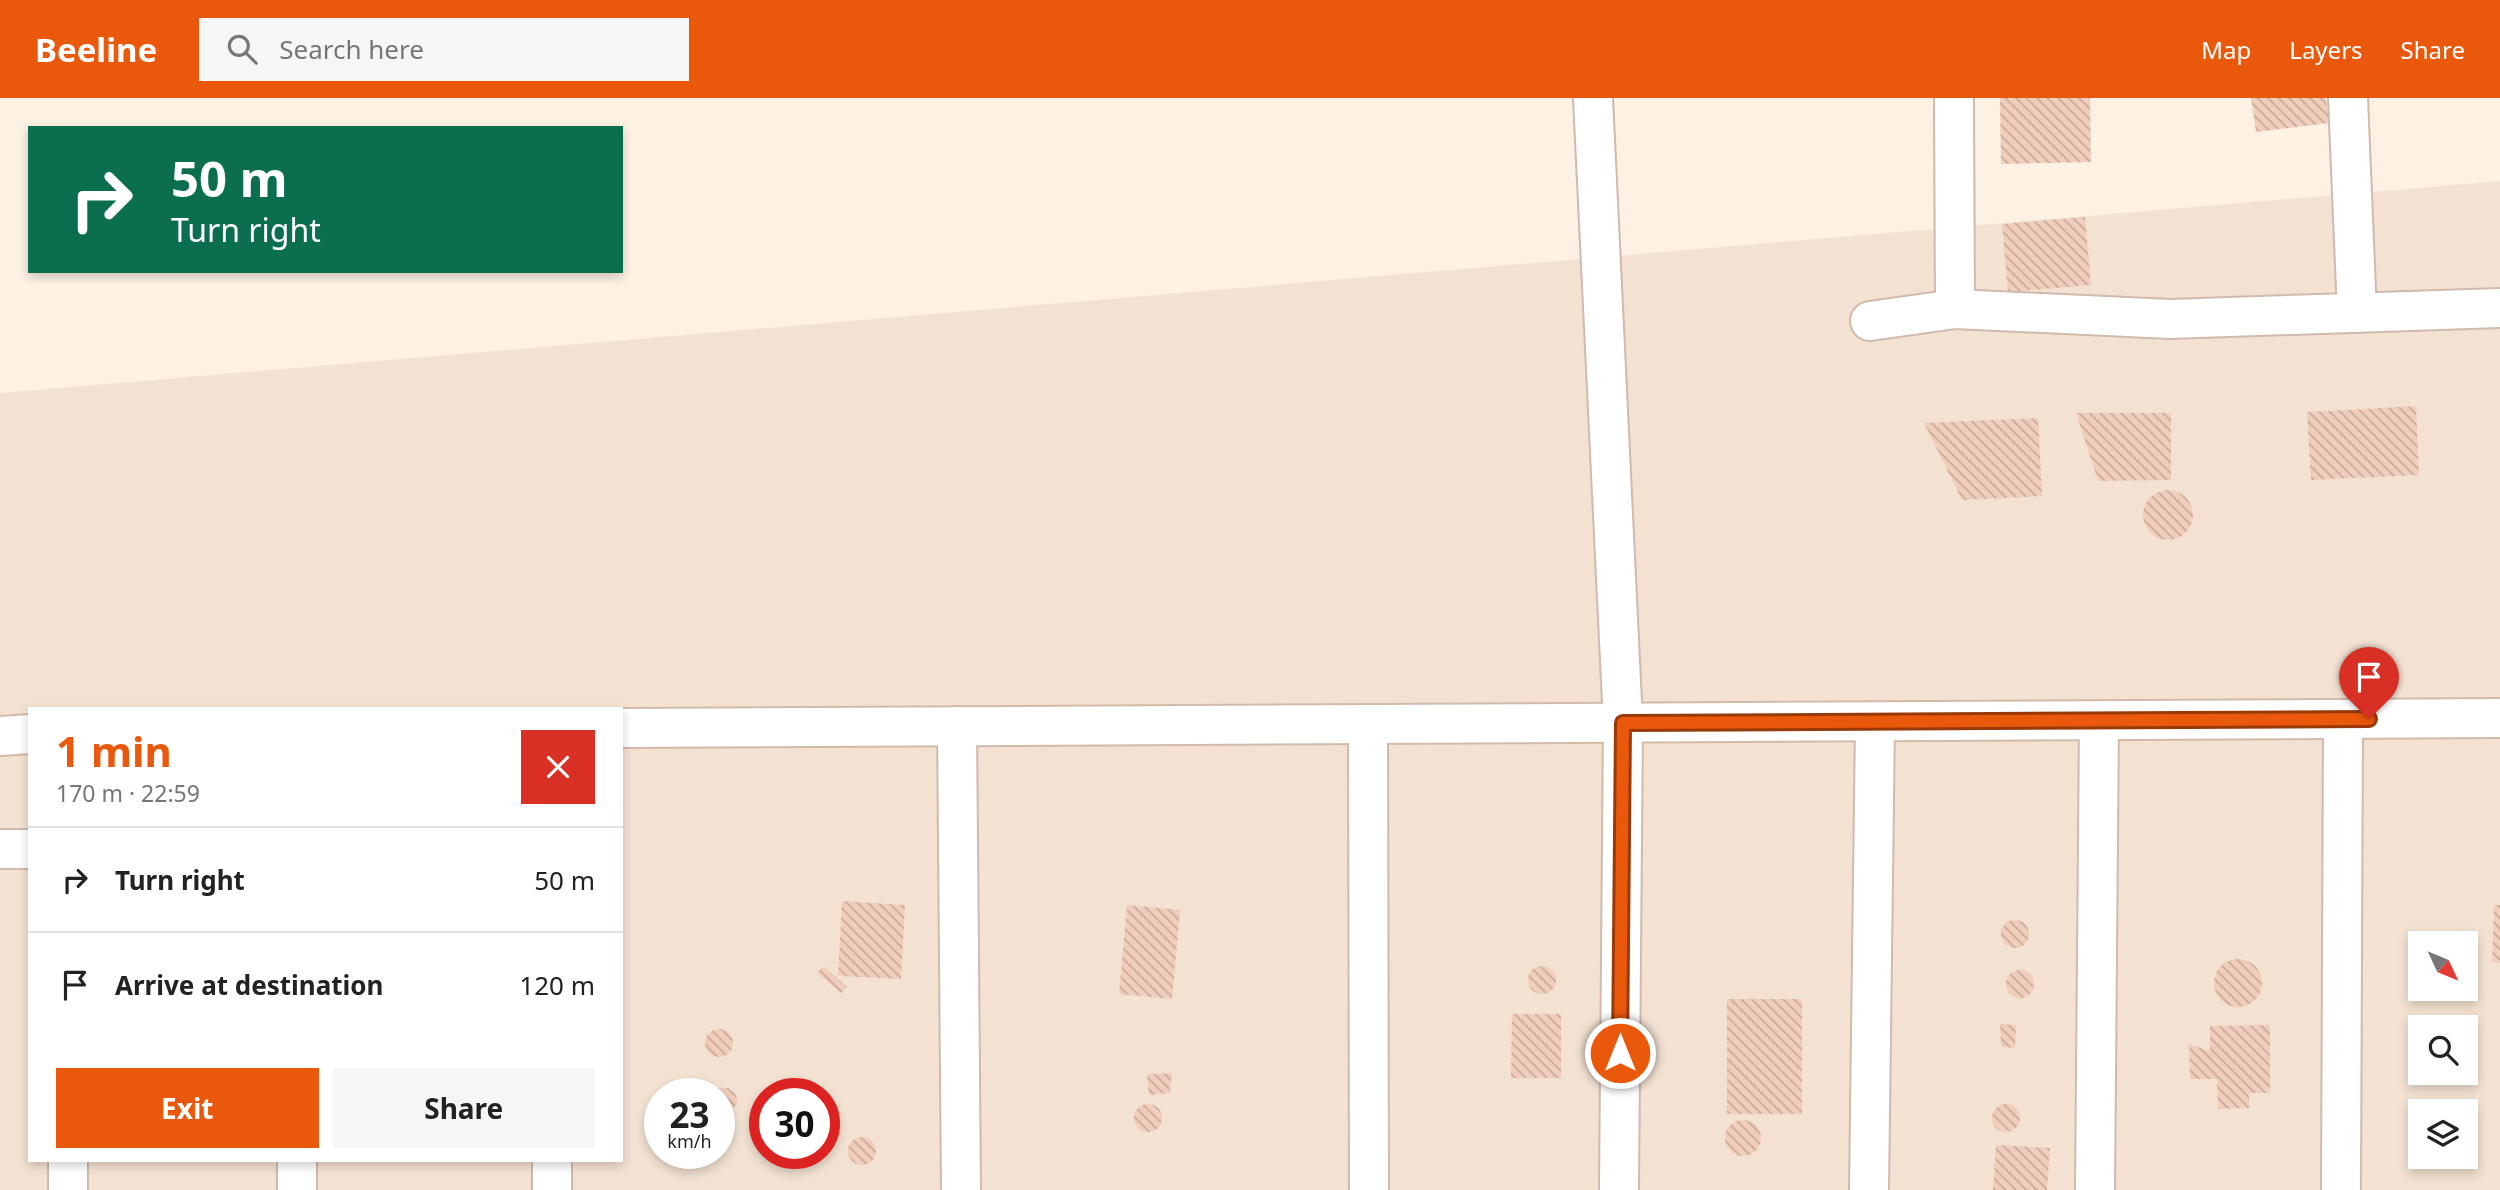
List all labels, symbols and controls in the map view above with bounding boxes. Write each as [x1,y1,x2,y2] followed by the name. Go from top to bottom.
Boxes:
[199,18,689,81] search box
[35,27,157,72] text: Beeline
[223,30,261,68] icon: search
[279,31,424,67] text: Search here
[2201,33,2251,66] text: Map
[2289,33,2363,66] text: Layers
[2401,33,2465,66] text: Share
[171,145,288,211] text: 50 m
[56,154,147,245] icon: right
[171,208,321,251] text: Turn right
[2339,647,2399,719] pin
[2350,658,2388,696] icon: arrive
[56,722,172,779] text: 1 min
[521,730,595,804] button: close
[56,777,200,809] text: 170 m · 22:59
[56,861,94,899] icon: right
[115,862,245,898] text: Turn right
[534,862,595,898] text: 50 m
[2408,931,2478,1001] north arrow
[2408,931,2478,1169] map controls
[56,966,94,1004] icon: arrive
[115,967,384,1003] text: Arrive at destination
[519,967,595,1003] text: 120 m
[2408,1015,2478,1085] button: search
[1583,1016,1657,1090] position arrow
[56,1068,319,1148] button: Exit
[333,1068,595,1148] button: Share
[749,1078,840,1169] speed limit sign: 30
[669,1091,710,1138] text: 23
[2408,1099,2478,1169] button: layers
[667,1129,712,1153] text: km/h

